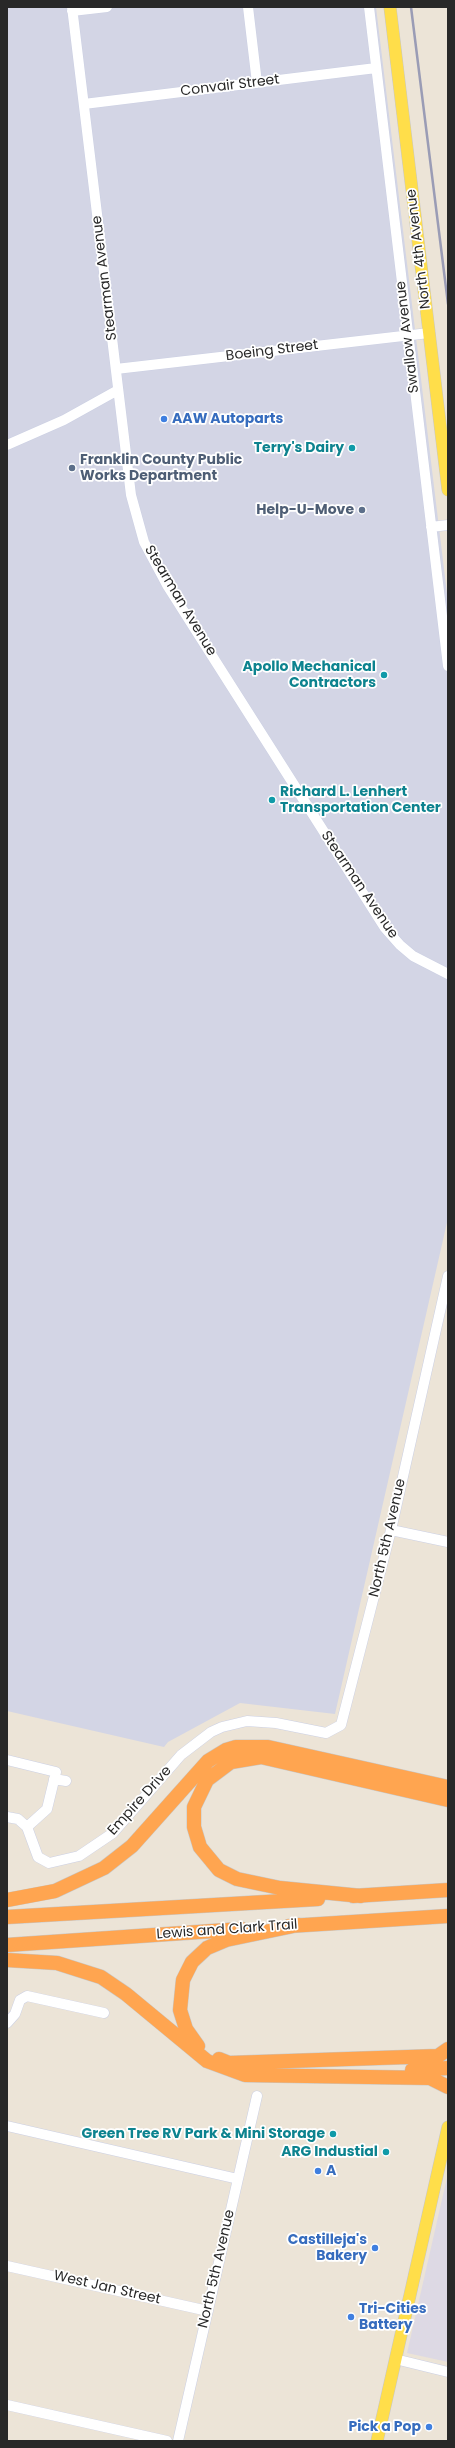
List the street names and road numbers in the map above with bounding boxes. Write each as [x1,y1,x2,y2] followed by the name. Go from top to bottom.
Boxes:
[180,72,280,100] street label: Convair Street
[403,188,435,310] street label: North 4th Avenue
[89,215,121,341] street label: Stearman Avenue
[393,280,423,394] street label: Swallow Avenue
[225,337,319,365] street label: Boeing Street
[140,543,220,659] street label: Stearman Avenue
[317,828,401,942] street label: Stearman Avenue
[366,1477,410,1599] street label: North 5th Avenue
[105,1763,175,1839] street label: Empire Drive
[156,1917,298,1943] street label: Lewis and Clark Trail
[195,2208,239,2330] street label: North 5th Avenue
[52,2268,162,2308] street label: West Jan Street

